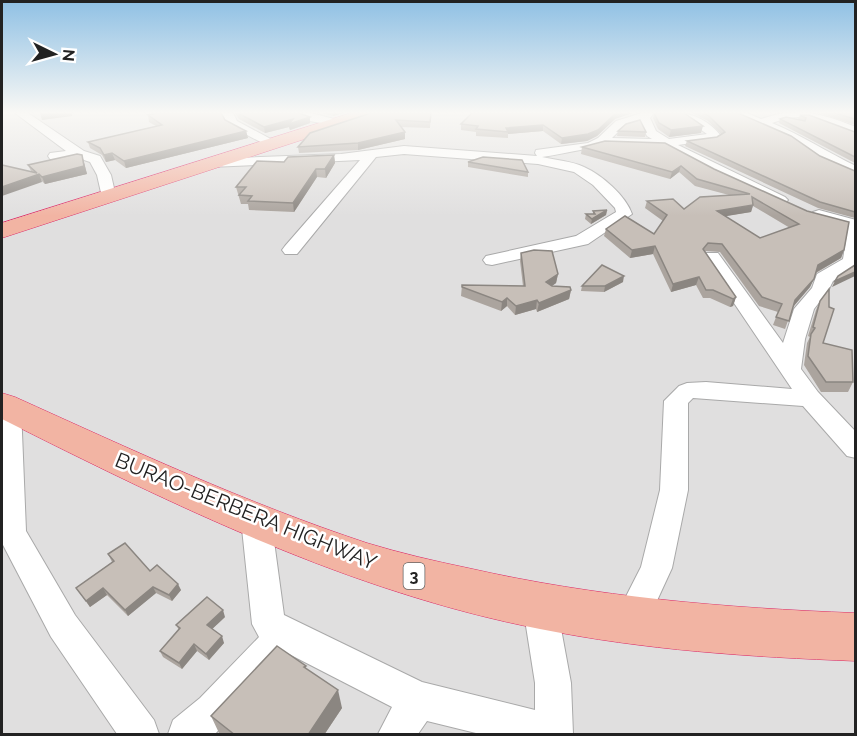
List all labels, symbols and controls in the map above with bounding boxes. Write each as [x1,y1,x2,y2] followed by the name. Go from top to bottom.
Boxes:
[24,24,84,84] north arrow
[58,48,78,62] text: N
[112,447,381,575] street label: BURAO-BERBERA HIGHWAY
[404,563,424,589] road number: 3

